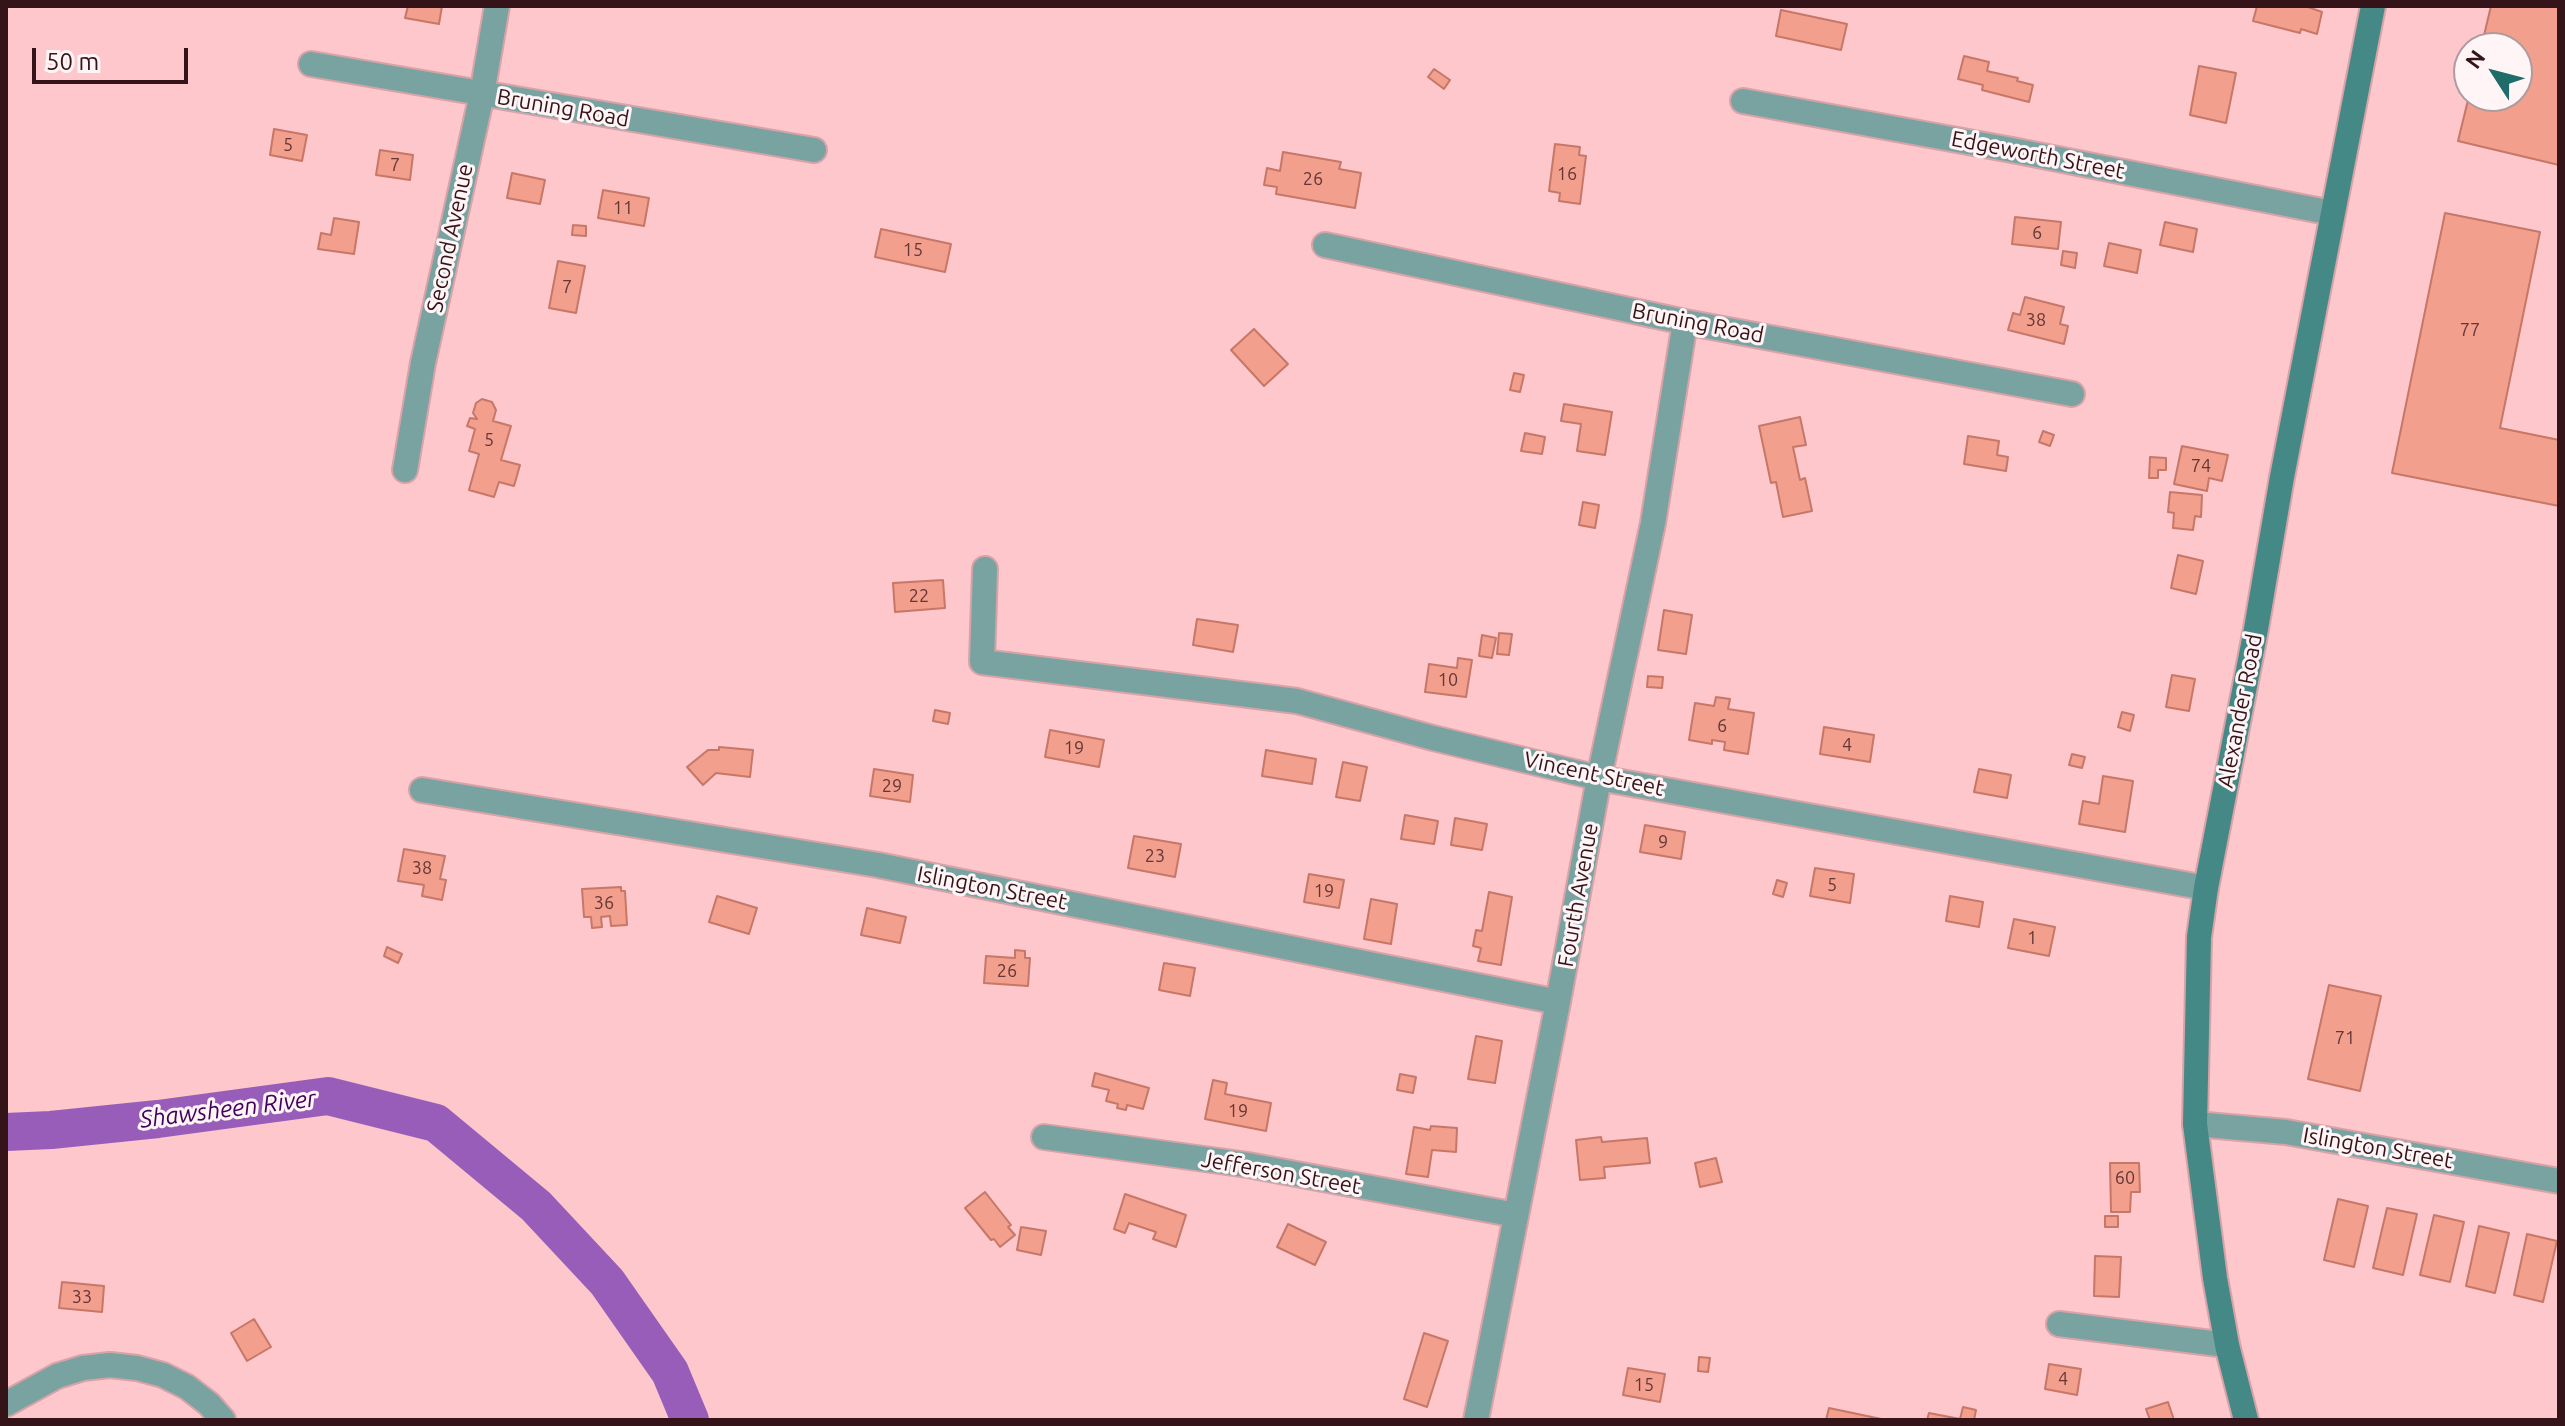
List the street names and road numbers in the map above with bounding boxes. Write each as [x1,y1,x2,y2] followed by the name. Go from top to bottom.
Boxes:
[495,83,631,133] street label: Bruning Road
[1949,125,2127,185] street label: Edgeworth Street
[421,161,479,315] street label: Second Avenue
[1630,297,1766,349] street label: Bruning Road
[2212,632,2268,790] street label: Alexander Road
[1522,746,1666,802] street label: Vincent Street
[1552,821,1604,969] street label: Fourth Avenue
[915,861,1069,915] street label: Islington Street
[2301,1122,2455,1174] street label: Islington Street
[1199,1146,1363,1200] street label: Jefferson Street

